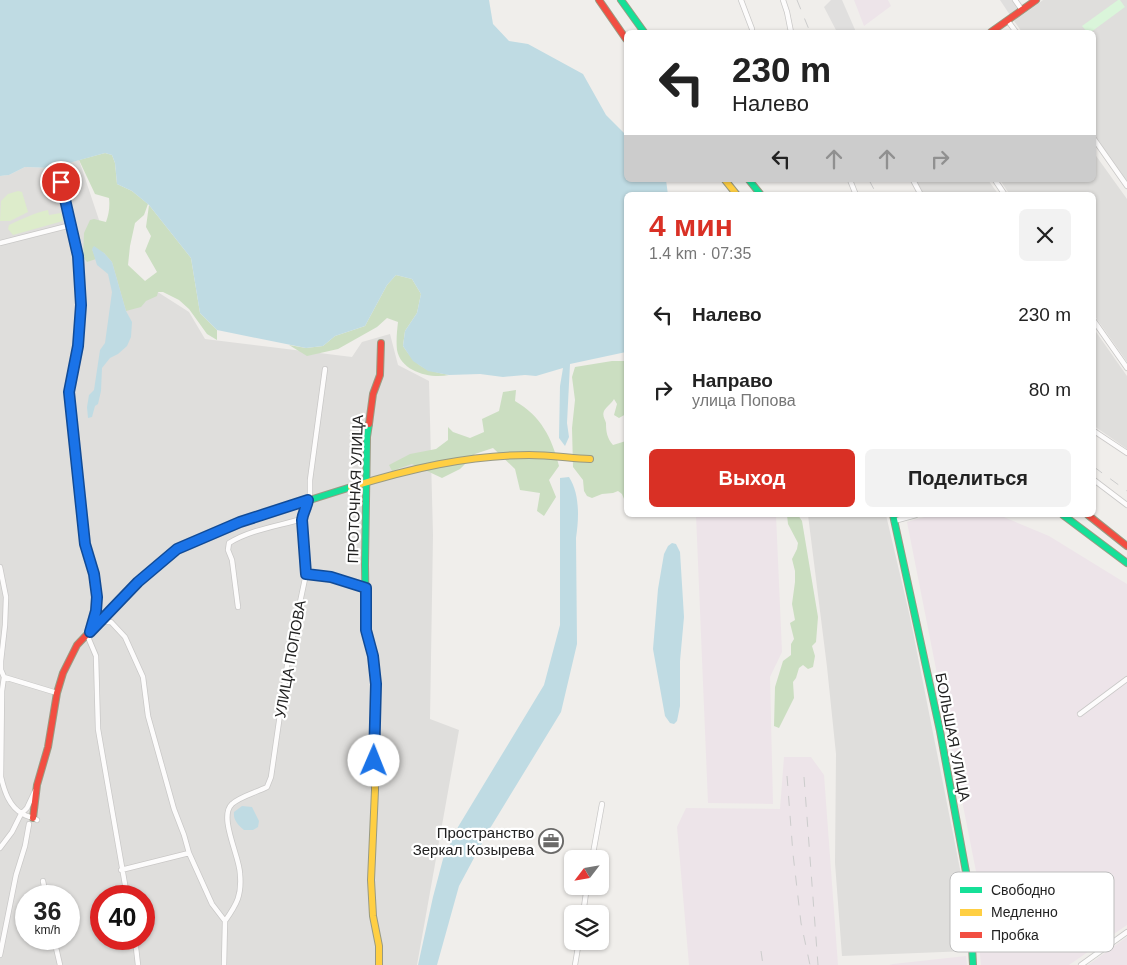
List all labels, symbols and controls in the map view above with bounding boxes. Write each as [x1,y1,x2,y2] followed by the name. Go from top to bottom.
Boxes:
[649,50,714,115] icon: left
[732,50,831,89] text: 230 m
[732,91,809,116] text: Налево
[767,145,795,173] icon: left
[820,145,848,173] icon: ahead
[873,145,901,173] icon: ahead
[926,145,954,173] icon: right
[40,161,82,203] pin
[47,168,75,196] icon: arrive
[649,209,733,242] text: 4 мин
[1019,209,1071,261] button: close
[649,245,751,262] text: 1.4 km · 07:35
[649,301,677,329] icon: left
[692,304,762,325] text: Налево
[1018,304,1071,325] text: 230 m
[692,370,773,391] text: Направо
[649,376,677,404] icon: right
[1029,379,1071,400] text: 80 m
[692,392,796,409] text: улица Попова
[344,414,366,564] street label: ПРОТОЧНАЯ УЛИЦА
[649,449,855,507] button: Выход
[865,449,1071,507] button: Поделиться
[271,599,309,719] street label: УЛИЦА ПОПОВА
[932,671,974,803] street label: БОЛЬШАЯ УЛИЦА
[347,734,399,786] position arrow
[413,824,535,858] place label: Пространство Зеркал Козырева
[538,828,564,854] office icon: Пространство Зеркал Козырева
[564,850,609,895] north arrow
[564,850,609,950] map controls
[950,872,1114,952] legend
[991,882,1056,898] text: Свободно
[90,885,155,950] speed limit sign: 40
[34,897,61,925] text: 36
[991,904,1058,920] text: Медленно
[564,905,609,950] button: layers
[34,923,61,937] text: km/h
[991,927,1039,943] text: Пробка

